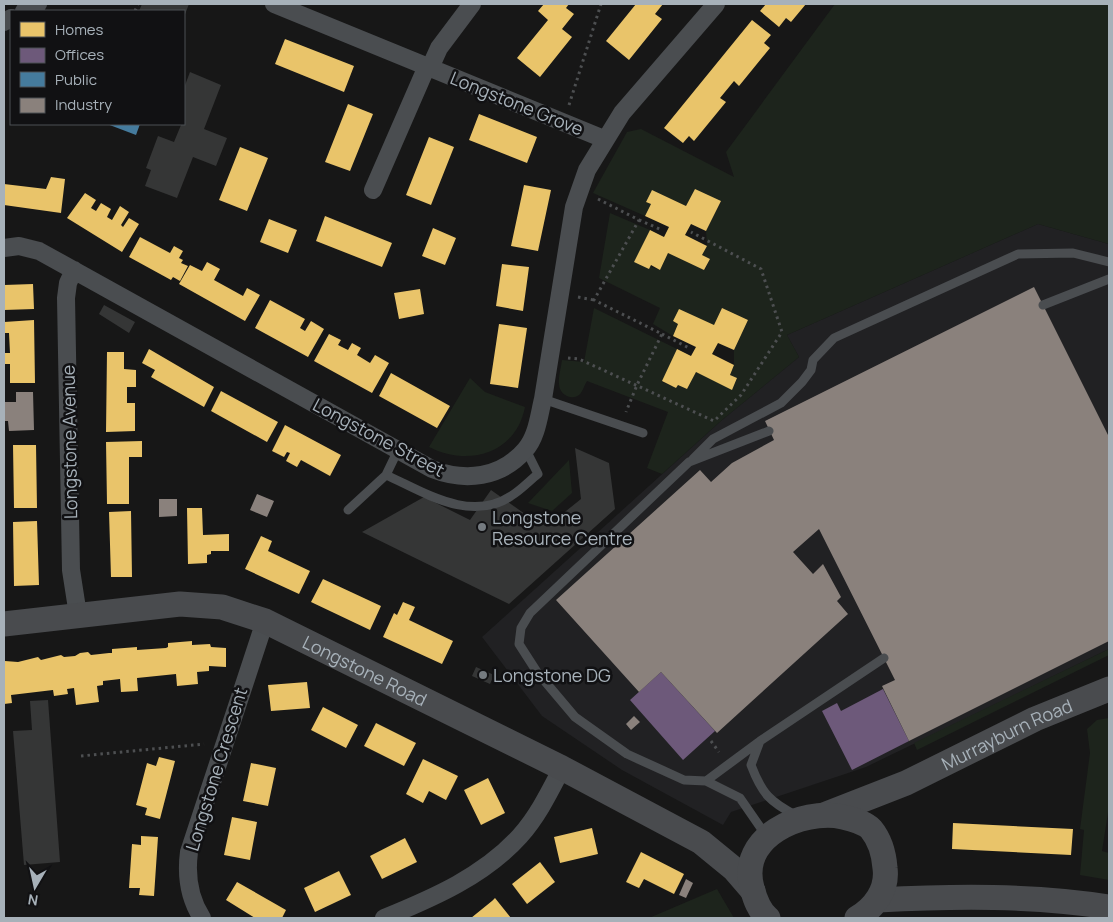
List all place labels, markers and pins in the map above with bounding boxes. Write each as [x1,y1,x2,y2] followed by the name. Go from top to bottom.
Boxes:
[492,505,633,550] place label: Longstone Resource Centre
[476,521,488,533] marker: Longstone Resource Centre
[493,663,611,687] place label: Longstone DG
[477,669,489,681] marker: Longstone DG

